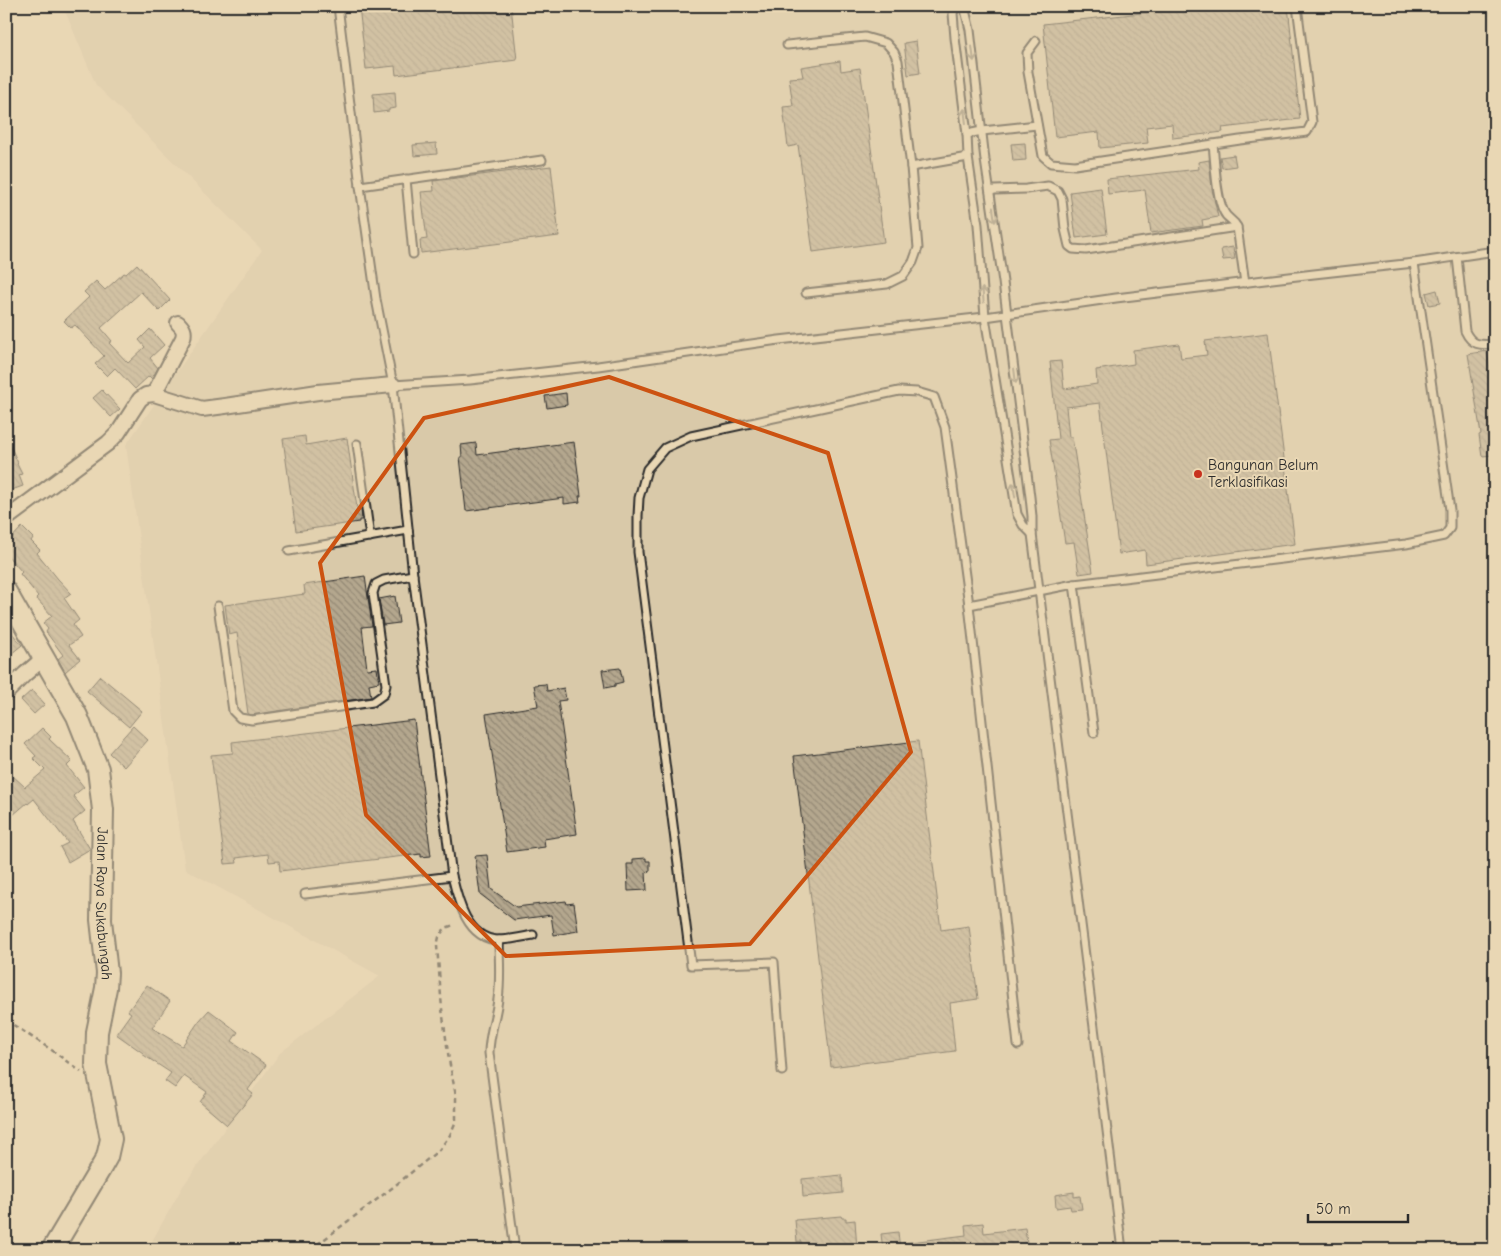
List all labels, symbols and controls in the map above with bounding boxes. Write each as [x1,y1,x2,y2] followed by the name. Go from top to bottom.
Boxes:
[968,46,978,62] one-way arrow
[960,109,970,125] one-way arrow
[989,207,999,223] one-way arrow
[979,288,988,304] one-way arrow
[1010,368,1020,384] one-way arrow
[1208,456,1318,491] place label: Bangunan Belum Terklasifikasi
[1192,468,1204,480] marker: Bangunan Belum Terklasifikasi
[1008,483,1018,499] one-way arrow
[92,827,116,981] street label: Jalan Raya Sukabungah
[1308,1191,1408,1223] scale bar
[1316,1200,1351,1218] text: 50 m

